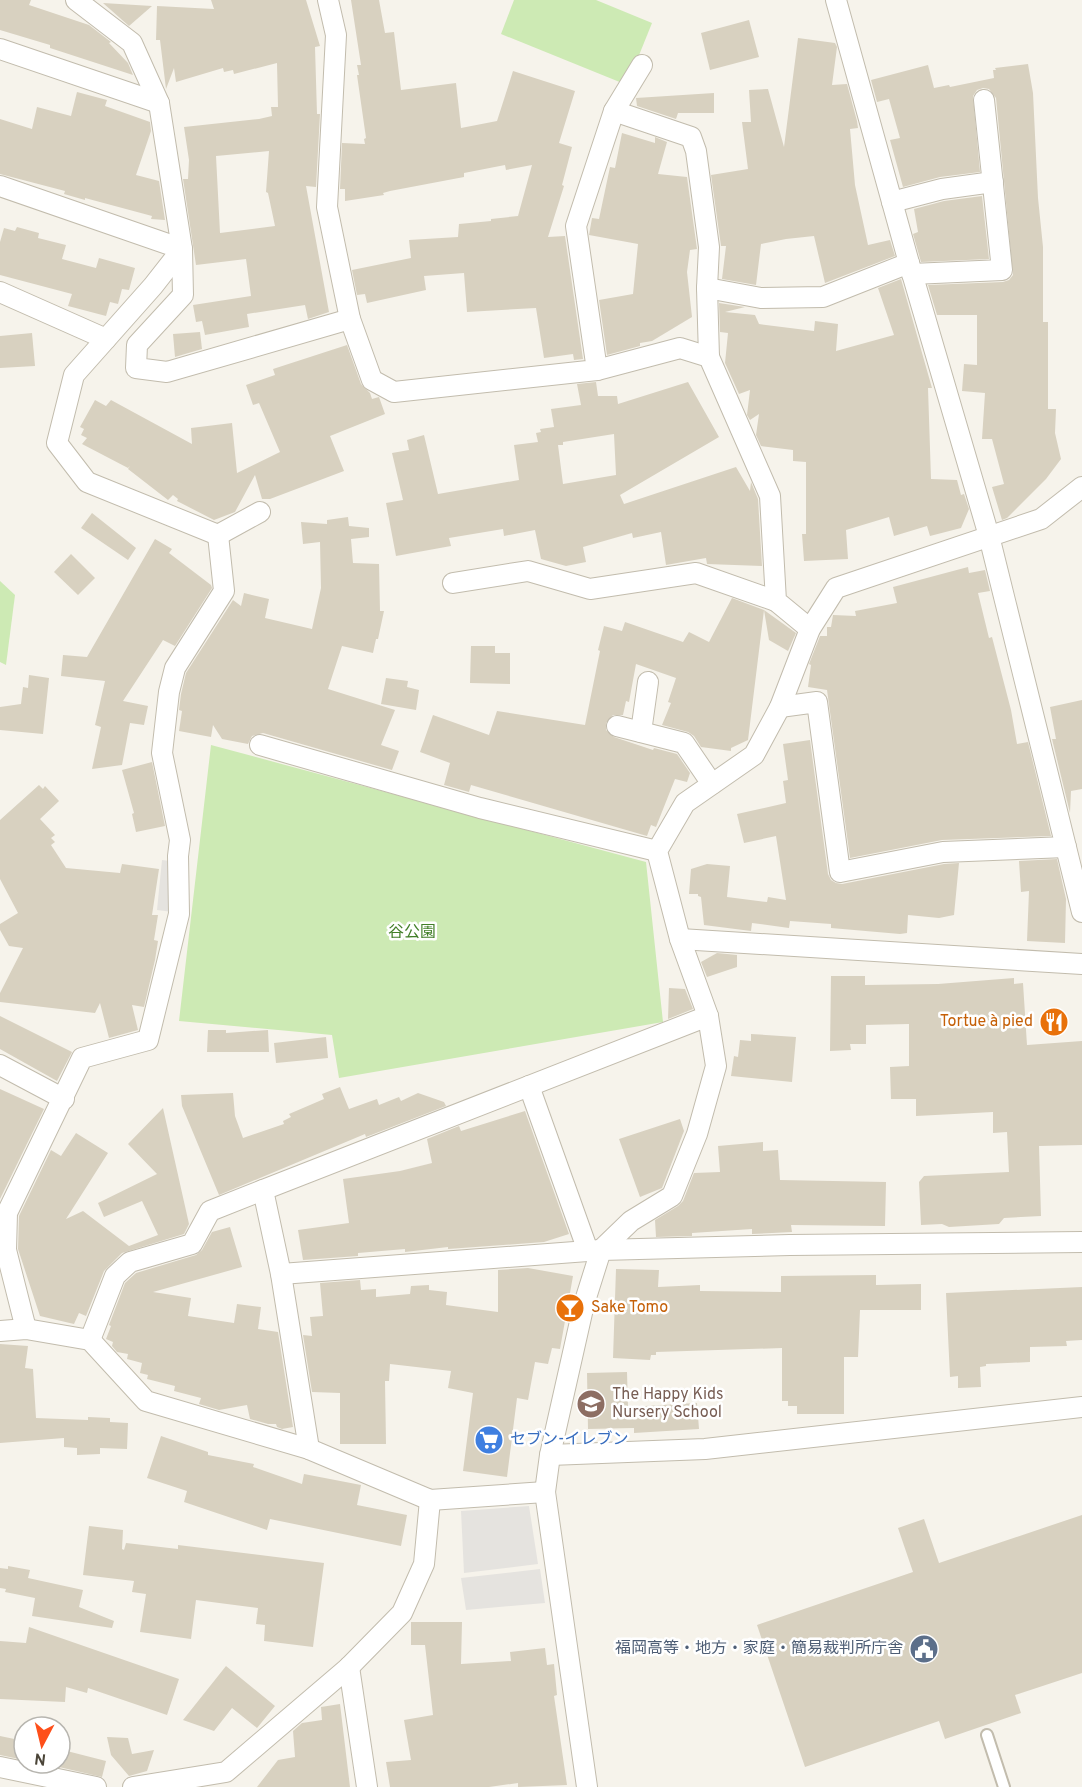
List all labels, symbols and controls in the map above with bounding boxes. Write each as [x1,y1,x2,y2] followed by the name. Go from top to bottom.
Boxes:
[388,923,436,943] park label: 谷公園
[1038,1006,1070,1038] restaurant icon: Tortue à pied
[940,1012,1033,1032] place label: Tortue à pied
[554,1292,586,1324] bar icon: Sake Tomo
[591,1298,668,1318] place label: Sake Tomo
[612,1385,724,1423] place label: The Happy Kids Nursery School
[575,1388,607,1420] school or university icon: The Happy Kids Nursery School
[473,1424,505,1456] supermarket icon: セブン-イレブン
[510,1430,628,1450] place label: セブン-イレブン
[908,1633,940,1665] public building icon: 福岡高等・地方・家庭・簡易裁判所庁舎
[615,1639,903,1659] place label: 福岡高等・地方・家庭・簡易裁判所庁舎
[12,1715,72,1775] north arrow
[33,1747,47,1769] text: N

